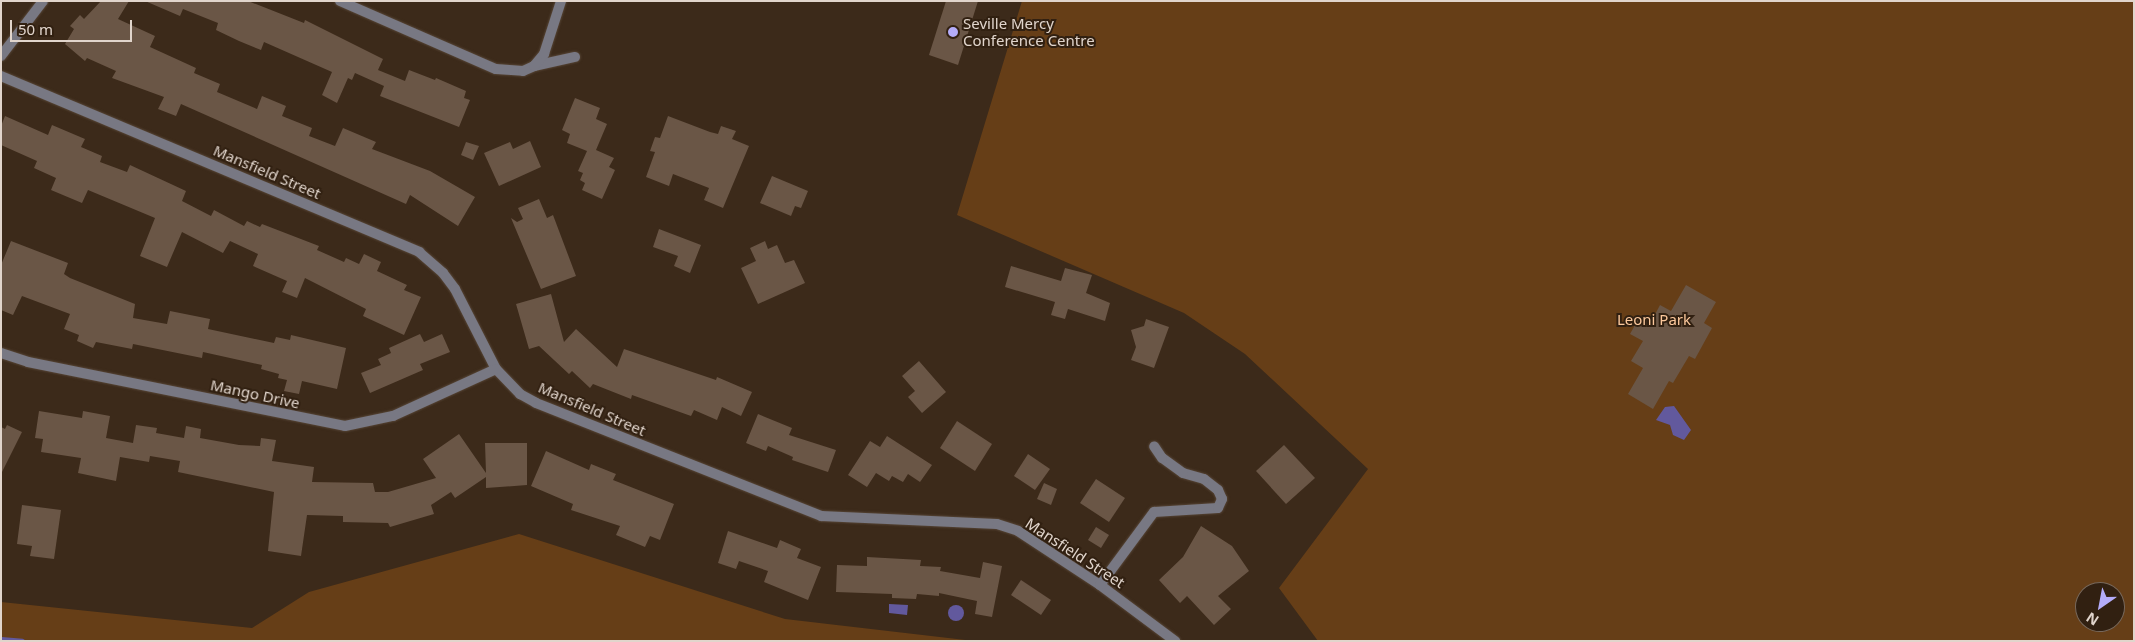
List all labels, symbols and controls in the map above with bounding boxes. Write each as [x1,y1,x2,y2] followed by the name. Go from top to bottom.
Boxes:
[12,10,135,42] scale bar
[963,14,1095,49] place label: Seville Mercy Conference Centre
[18,19,53,39] text: 50 m
[947,26,959,38] marker: Seville Mercy Conference Centre
[211,141,323,203] street label: Mansfield Street
[1617,311,1691,329] park label: Leoni Park
[209,376,301,412] street label: Mango Drive
[536,378,648,440] street label: Mansfield Street
[1022,514,1128,592] street label: Mansfield Street
[2075,582,2125,632] north arrow
[2082,608,2102,630] text: N

